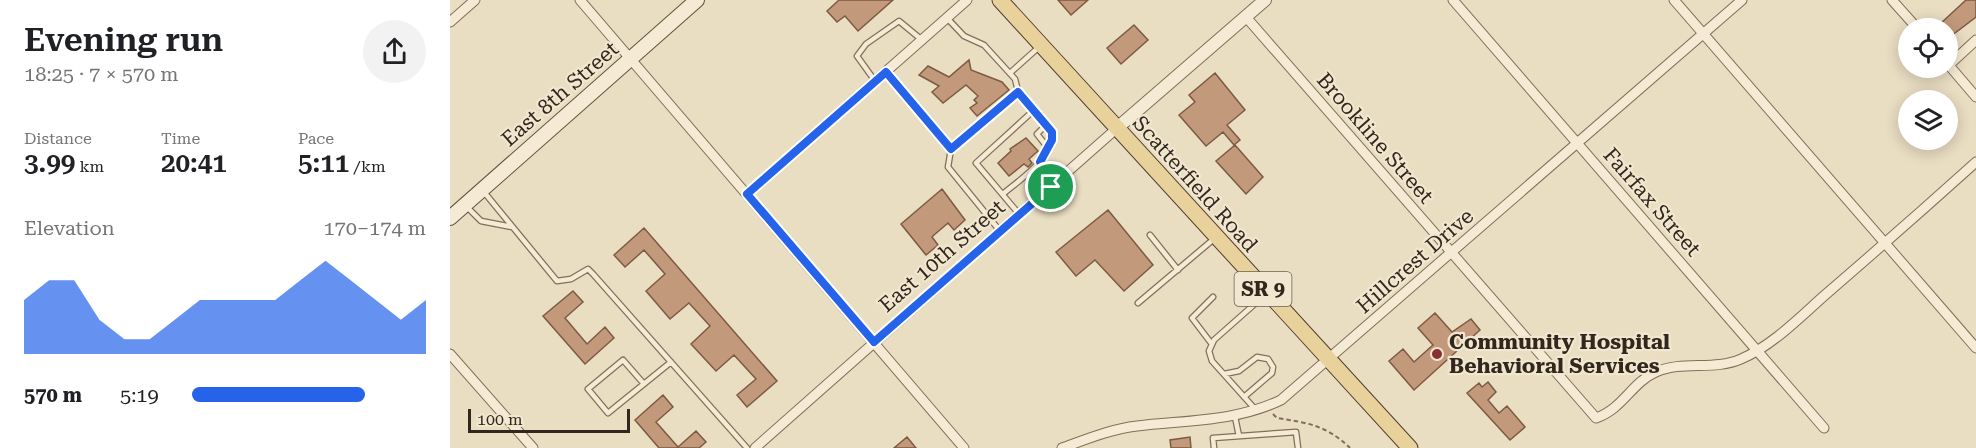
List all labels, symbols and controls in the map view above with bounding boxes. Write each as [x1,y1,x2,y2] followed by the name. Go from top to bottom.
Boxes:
[1898,18,1958,150] map controls
[1898,18,1958,78] button: locate
[24,20,223,59] text: Evening run
[363,20,426,83] button: share
[497,37,623,151] street label: East 8th Street
[24,62,179,86] text: 18:25 · 7 × 570 m
[1312,68,1438,208] street label: Brookline Street
[1898,90,1958,150] button: layers
[1128,111,1263,257] street label: Scatterfield Road
[24,129,92,148] text: Distance
[161,129,200,148] text: Time
[298,129,334,148] text: Pace
[1599,143,1706,261] street label: Fairfax Street
[24,148,75,178] text: 3.99
[161,148,227,178] text: 20:41
[298,148,349,178] text: 5:11
[75,157,104,176] text: km
[349,157,386,176] text: /km
[1025,161,1076,212] pin
[1034,170,1067,203] icon: arrive
[874,195,1010,317] street label: East 10th Street
[1352,204,1478,318] street label: Hillcrest Drive
[24,216,115,240] text: Elevation
[323,216,426,240] text: 170–174 m
[1234,272,1292,306] road number: SR 9
[1449,330,1670,378] place label: Community Hospital Behavioral Services
[1430,347,1444,361] marker: Community Hospital Behavioral Services
[24,383,82,407] text: 570 m
[120,383,159,407] text: 5:19
[468,406,630,434] scale bar
[477,410,523,429] text: 100 m

